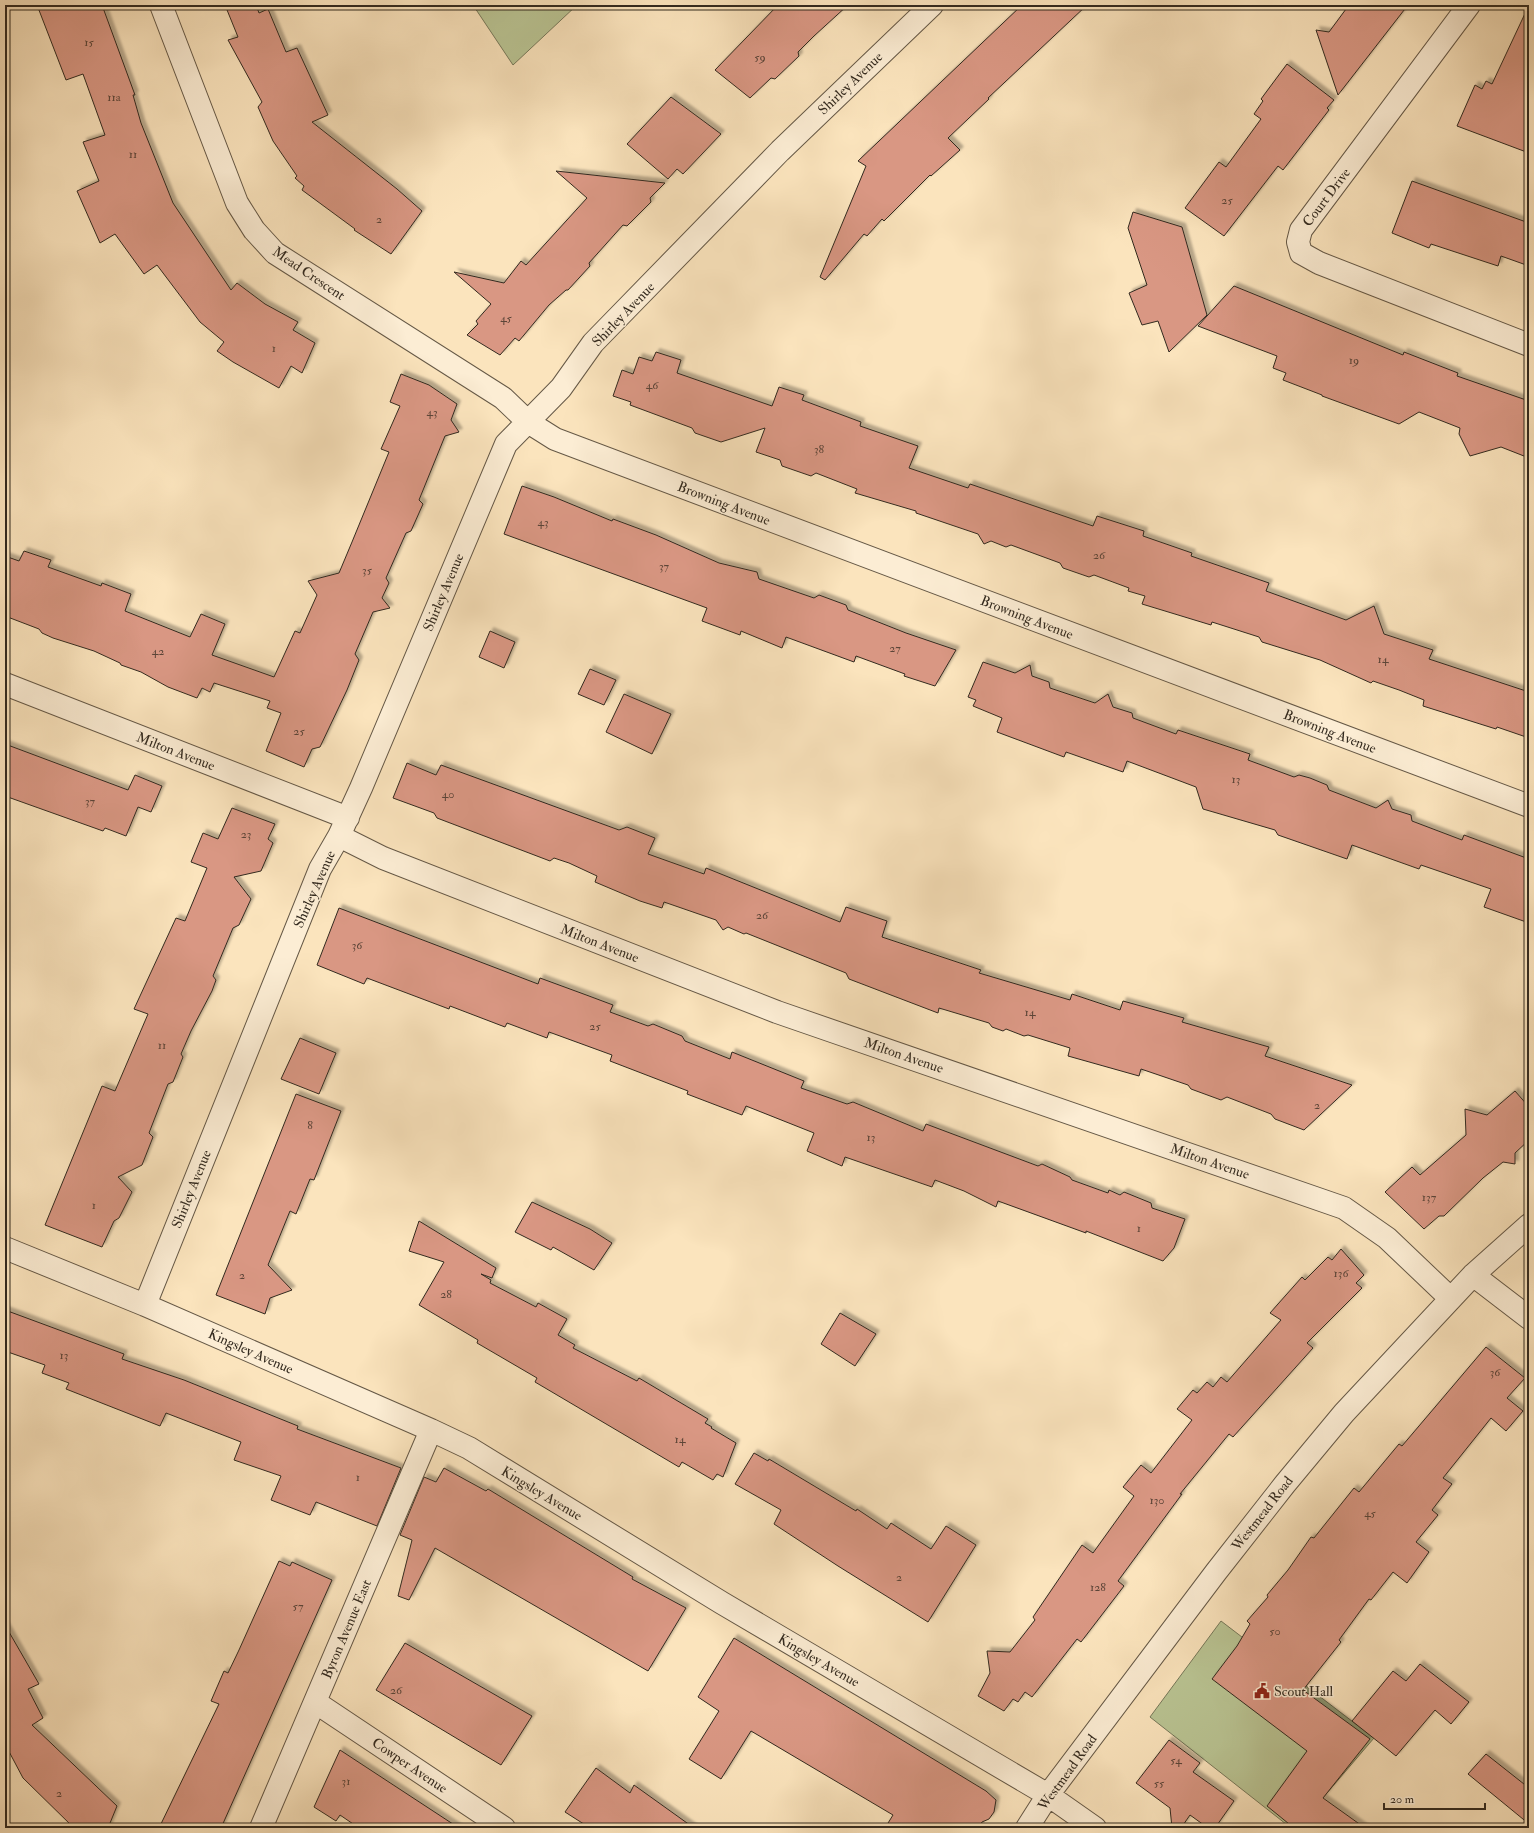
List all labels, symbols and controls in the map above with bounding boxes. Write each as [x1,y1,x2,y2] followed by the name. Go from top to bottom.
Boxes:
[84,35,94,50] house number: 15
[815,48,887,119] street label: Shirley Avenue
[754,50,766,65] house number: 59
[107,90,122,105] house number: 11a
[129,147,137,162] house number: 11
[1299,165,1354,230] street label: Court Drive
[1221,193,1233,208] house number: 25
[376,212,382,227] house number: 2
[269,243,349,304] street label: Mead Crescent
[588,278,659,351] street label: Shirley Avenue
[500,311,513,326] house number: 45
[272,341,276,356] house number: 1
[1349,353,1359,368] house number: 19
[646,378,659,393] house number: 46
[426,405,438,420] house number: 43
[814,442,824,457] house number: 38
[675,478,773,529] street label: Browning Avenue
[537,515,549,530] house number: 43
[1093,548,1106,563] house number: 26
[419,551,468,634] street label: Shirley Avenue
[659,559,670,574] house number: 37
[362,563,373,578] house number: 35
[978,592,1076,643] street label: Browning Avenue
[889,641,901,656] house number: 27
[152,644,164,659] house number: 42
[1378,652,1389,667] house number: 14
[1281,706,1379,757] street label: Browning Avenue
[293,724,305,739] house number: 25
[134,729,218,774] street label: Milton Avenue
[1232,772,1240,787] house number: 13
[442,787,454,802] house number: 40
[85,794,96,809] house number: 37
[241,827,251,842] house number: 23
[290,848,340,931] street label: Shirley Avenue
[756,908,769,923] house number: 26
[558,921,642,966] street label: Milton Avenue
[352,938,363,953] house number: 36
[1025,1005,1036,1020] house number: 14
[589,1019,601,1034] house number: 25
[862,1034,946,1077] street label: Milton Avenue
[158,1038,166,1053] house number: 11
[1314,1098,1320,1113] house number: 2
[307,1118,313,1133] house number: 8
[867,1130,875,1145] house number: 13
[1168,1140,1252,1183] street label: Milton Avenue
[168,1147,216,1231] street label: Shirley Avenue
[1422,1190,1437,1205] house number: 137
[92,1198,96,1213] house number: 1
[1137,1221,1141,1236] house number: 1
[1334,1266,1349,1281] house number: 136
[239,1268,245,1283] house number: 2
[440,1287,452,1302] house number: 28
[205,1325,296,1379] street label: Kingsley Avenue
[60,1348,68,1363] house number: 13
[1490,1365,1501,1380] house number: 36
[675,1432,686,1447] house number: 14
[498,1463,585,1525] street label: Kingsley Avenue
[356,1470,360,1485] house number: 1
[1227,1473,1297,1555] street label: Westmead Road
[1149,1493,1165,1508] house number: 130
[1364,1506,1377,1521] house number: 45
[896,1570,902,1585] house number: 2
[318,1577,376,1682] street label: Byron Avenue East
[1090,1580,1106,1595] house number: 128
[293,1599,304,1614] house number: 57
[1269,1624,1281,1639] house number: 50
[774,1630,863,1692] street label: Kingsley Avenue
[1253,1682,1271,1700] public building icon: Scout Hall
[390,1683,403,1698] house number: 26
[1274,1683,1334,1700] place label: Scout Hall
[1034,1731,1101,1814] street label: Westmead Road
[368,1734,451,1798] street label: Cowper Avenue
[1170,1753,1182,1768] house number: 54
[342,1774,350,1789] house number: 31
[1154,1776,1165,1791] house number: 55
[1384,1785,1485,1811] scale bar
[56,1786,62,1801] house number: 2
[1390,1792,1415,1807] text: 20 m

